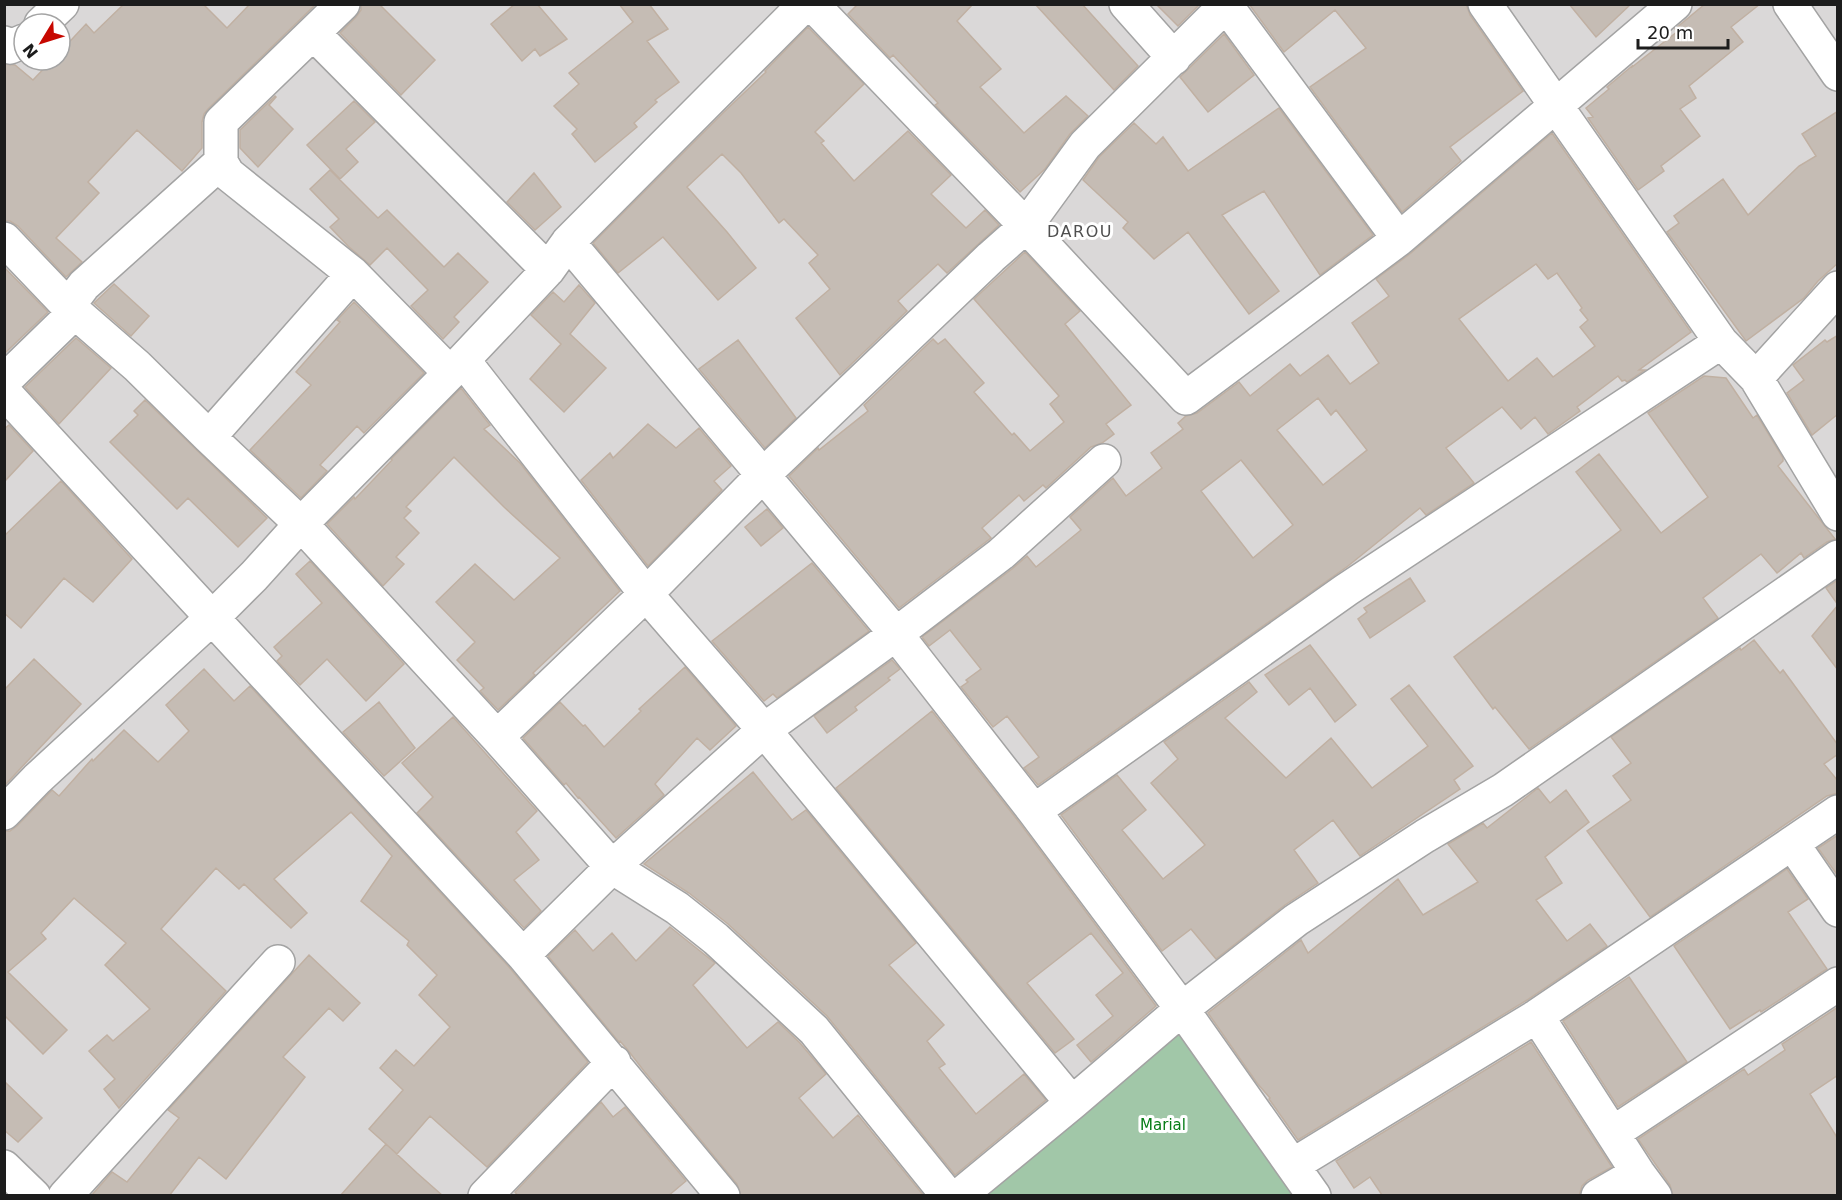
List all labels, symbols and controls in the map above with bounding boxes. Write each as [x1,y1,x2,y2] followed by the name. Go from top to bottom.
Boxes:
[12,12,72,72] north arrow
[1638,12,1728,50] scale bar
[1647,22,1693,43] text: 20 m
[19,40,42,62] text: N
[1047,222,1113,241] district label: DAROU
[1140,1116,1186,1134] park label: Marial

